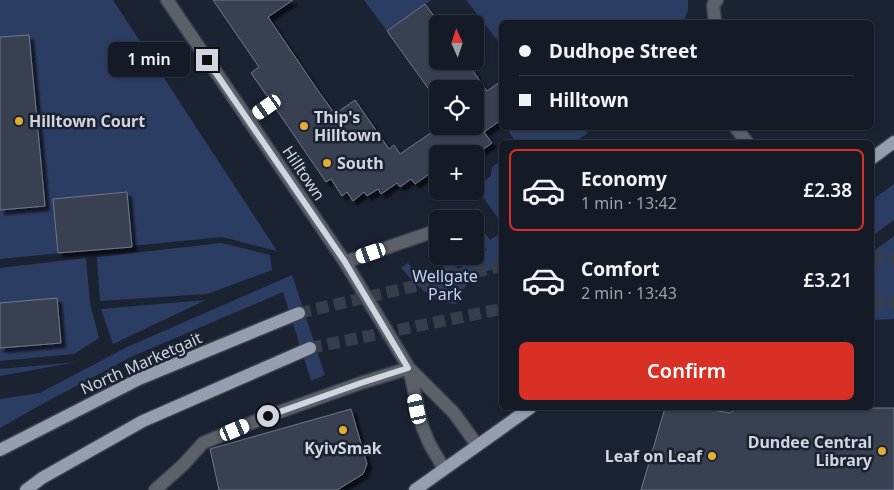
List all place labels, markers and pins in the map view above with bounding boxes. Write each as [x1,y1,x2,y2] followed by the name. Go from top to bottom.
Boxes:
[314,106,381,146] place label: Thip's Hilltown
[29,110,145,132] place label: Hilltown Court
[13,115,25,127] marker: Hilltown Court
[298,120,310,132] marker: Thip's Hilltown
[337,152,384,174] place label: South
[321,157,333,169] marker: South
[337,424,349,436] marker: KyivSmak
[748,431,873,471] place label: Dundee Central Library
[304,437,382,459] place label: KyivSmak
[605,445,703,467] place label: Leaf on Leaf
[876,445,888,457] marker: Dundee Central Library
[706,450,718,462] marker: Leaf on Leaf

